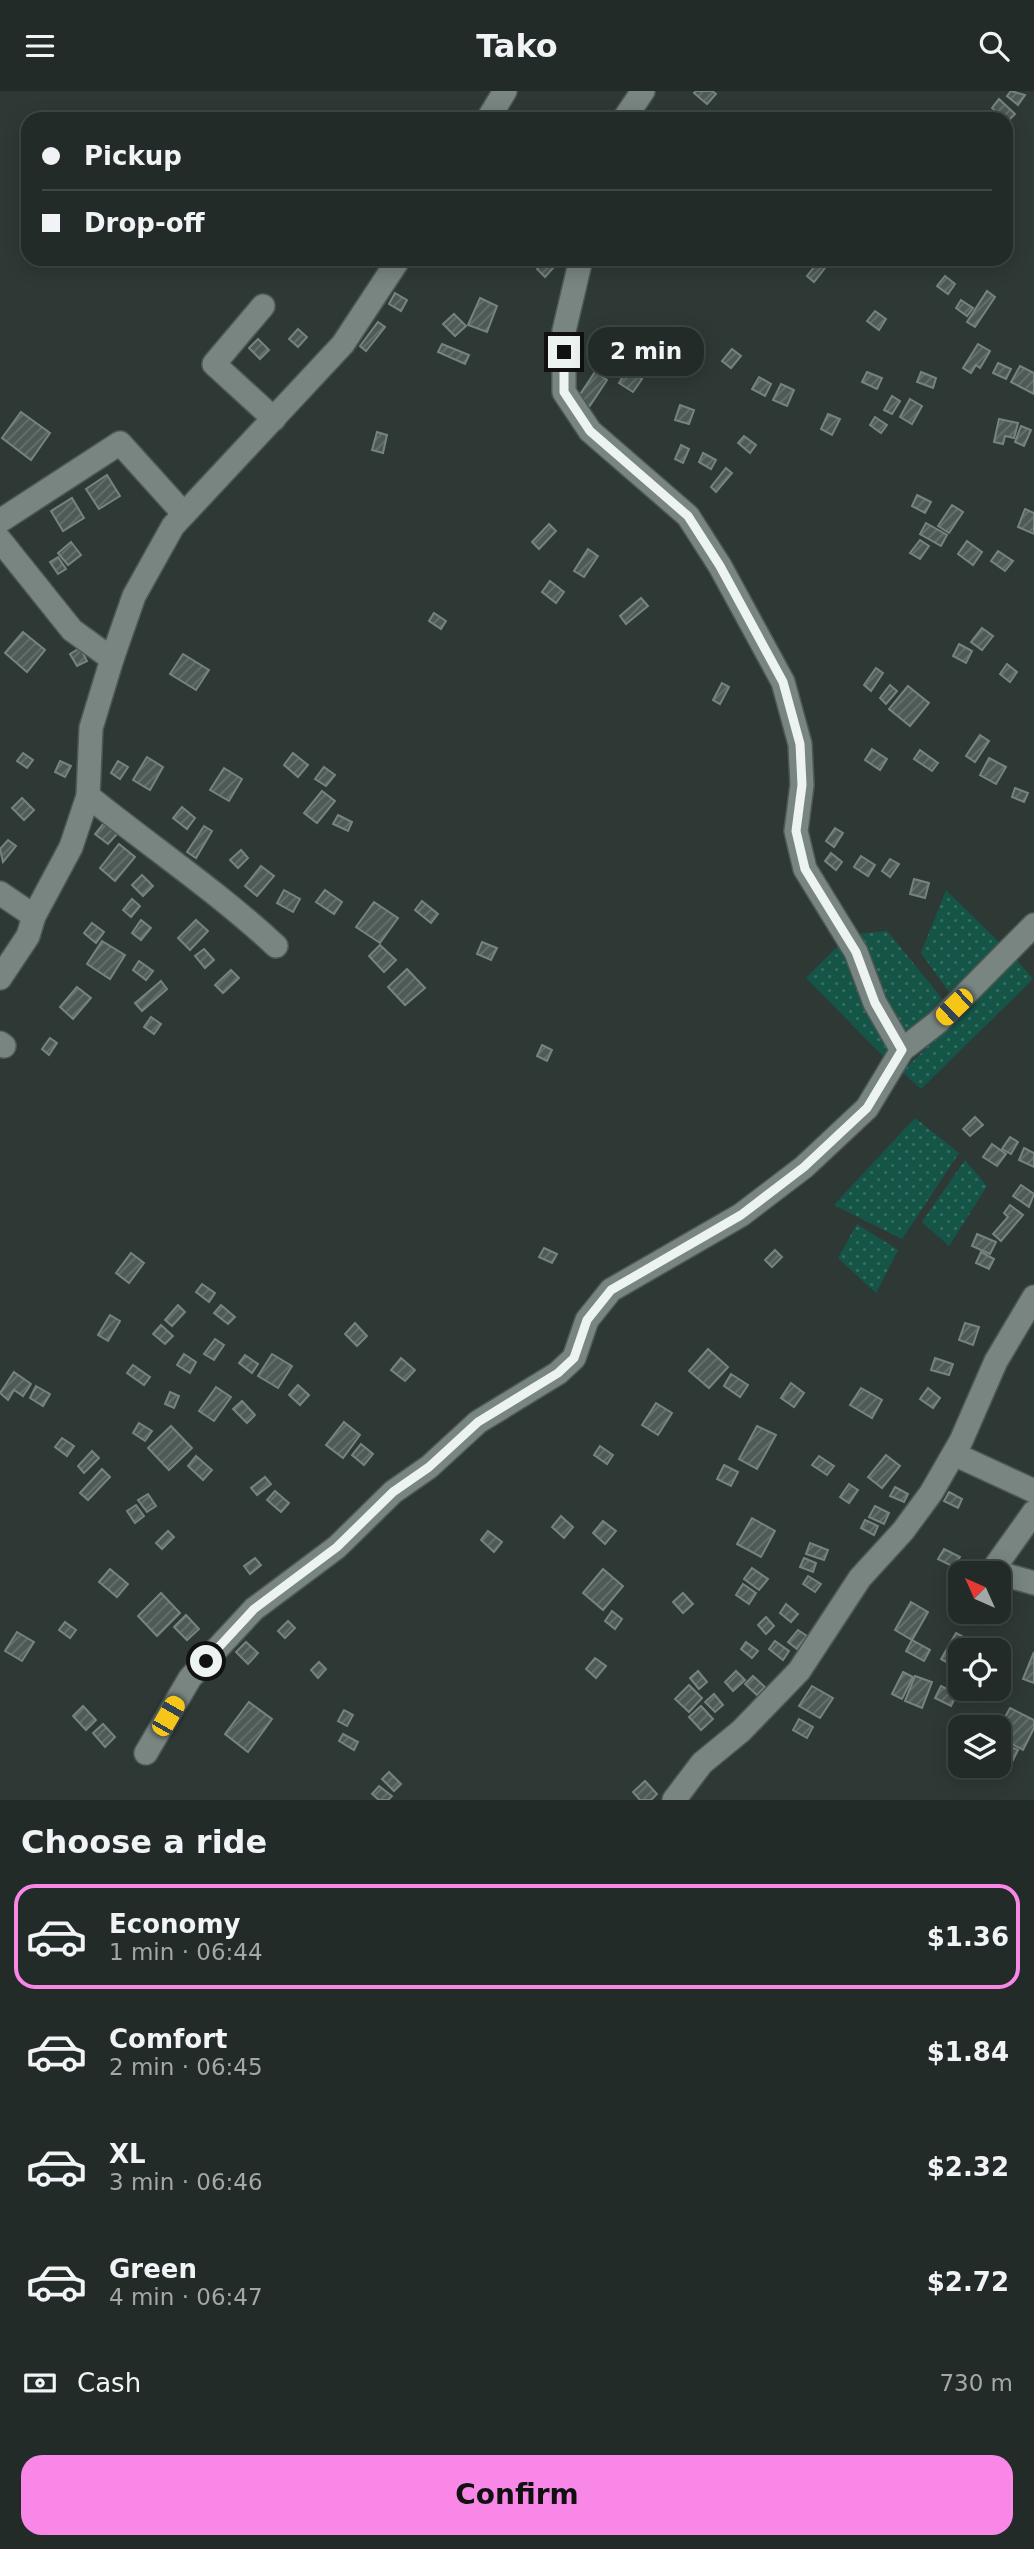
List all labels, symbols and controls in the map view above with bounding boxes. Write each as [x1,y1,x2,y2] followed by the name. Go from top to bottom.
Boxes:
[21,27,59,65] icon: menu
[476,27,558,65] text: Tako
[975,27,1013,65] icon: search
[84,141,182,171] text: Pickup
[84,208,205,238] text: Drop-off
[588,327,704,377] callout: 2 min
[548,336,580,368] route end
[610,338,682,364] text: 2 min
[932,985,977,1029] car
[948,1561,1012,1624] north arrow
[948,1561,1011,1778] map controls
[948,1638,1011,1701] button: locate
[190,1645,222,1677] route start
[149,1693,188,1739] car
[948,1715,1011,1778] button: layers
[21,1823,267,1861] text: Choose a ride
[25,1905,88,1968] icon: car
[109,1909,240,1939] text: Economy
[927,1922,1009,1952] text: $1.36
[109,1939,263,1965] text: 1 min · 06:44
[25,2020,88,2083] icon: car
[109,2024,227,2054] text: Comfort
[927,2037,1009,2067] text: $1.84
[109,2054,263,2080] text: 2 min · 06:45
[25,2135,88,2198] icon: car
[109,2139,146,2169] text: XL
[927,2152,1009,2182] text: $2.32
[109,2169,263,2195] text: 3 min · 06:46
[25,2250,88,2313] icon: car
[109,2254,197,2284] text: Green
[927,2267,1009,2297] text: $2.72
[109,2284,263,2310] text: 4 min · 06:47
[21,2364,59,2402] icon: cash
[77,2368,141,2398] text: Cash
[939,2370,1013,2396] text: 730 m
[21,2455,1013,2535] button: Confirm

